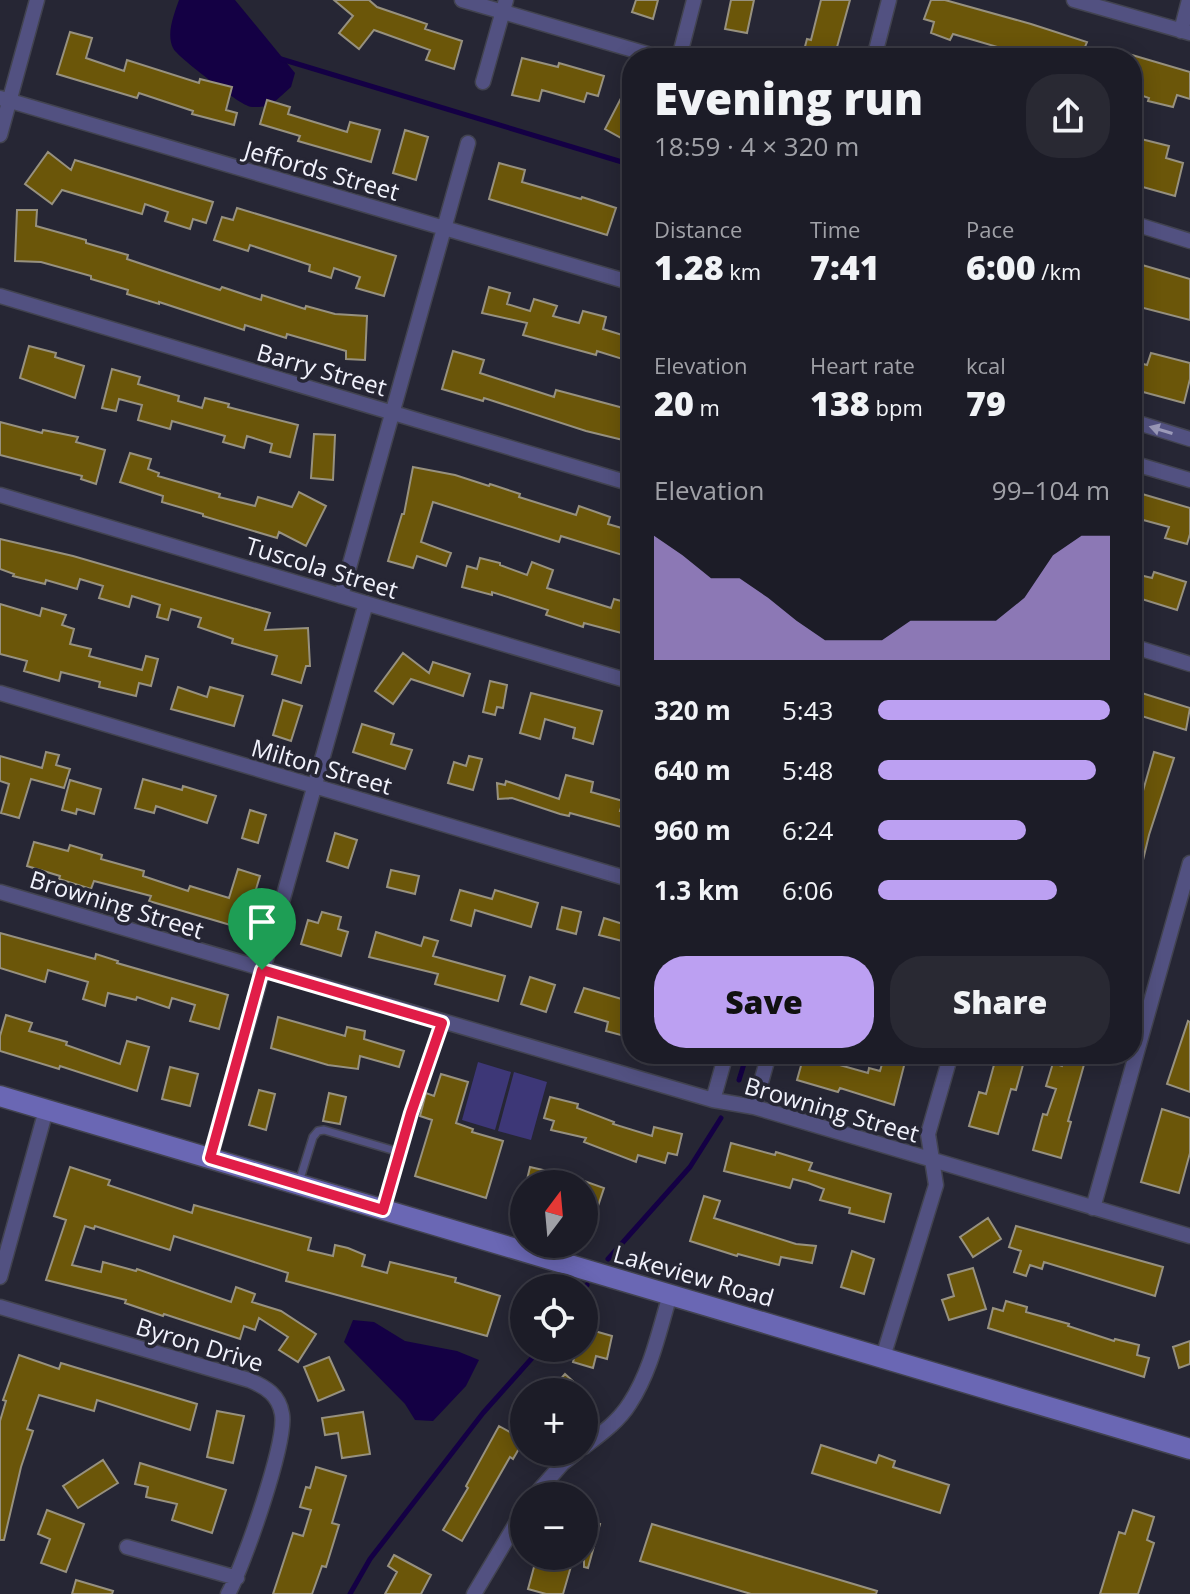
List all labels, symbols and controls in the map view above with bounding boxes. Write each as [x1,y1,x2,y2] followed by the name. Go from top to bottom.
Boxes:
[654,68,923,128] text: Evening run
[1026,74,1110,158] button: share
[654,128,859,164] text: 18:59 · 4 × 320 m
[239,132,403,208] street label: Jeffords Street
[654,214,742,244] text: Distance
[810,214,860,244] text: Time
[966,214,1014,244] text: Pace
[654,244,724,290] text: 1.28
[810,244,880,290] text: 7:41
[966,244,1036,290] text: 6:00
[724,256,761,286] text: km
[1036,256,1081,286] text: /km
[253,335,391,403] street label: Barry Street
[654,350,747,380] text: Elevation
[810,350,915,380] text: Heart rate
[966,350,1006,380] text: kcal
[654,380,694,426] text: 20
[810,380,870,426] text: 138
[966,380,1006,426] text: 79
[694,392,720,422] text: m
[870,392,923,422] text: bpm
[1149,423,1173,436] one-way arrow
[654,472,764,508] text: Elevation
[992,472,1110,508] text: 99–104 m
[242,528,402,606] street label: Tuscola Street
[654,692,731,728] text: 320 m
[782,692,833,728] text: 5:43
[248,730,396,802] street label: Milton Street
[654,752,731,788] text: 640 m
[782,752,833,788] text: 5:48
[654,812,731,848] text: 960 m
[782,812,833,848] text: 6:24
[26,862,208,946] street label: Browning Street
[654,872,740,908] text: 1.3 km
[782,872,833,908] text: 6:06
[228,888,296,970] pin
[240,900,284,944] icon: arrive
[654,956,874,1048] button: Save
[890,956,1110,1048] button: Share
[741,1068,923,1150] street label: Browning Street
[510,1170,598,1258] north arrow
[510,1170,598,1570] map controls
[610,1236,778,1314] street label: Lakeview Road
[510,1274,598,1362] button: locate
[132,1309,268,1379] street label: Byron Drive
[510,1378,598,1466] button: +
[510,1482,598,1570] button: −

